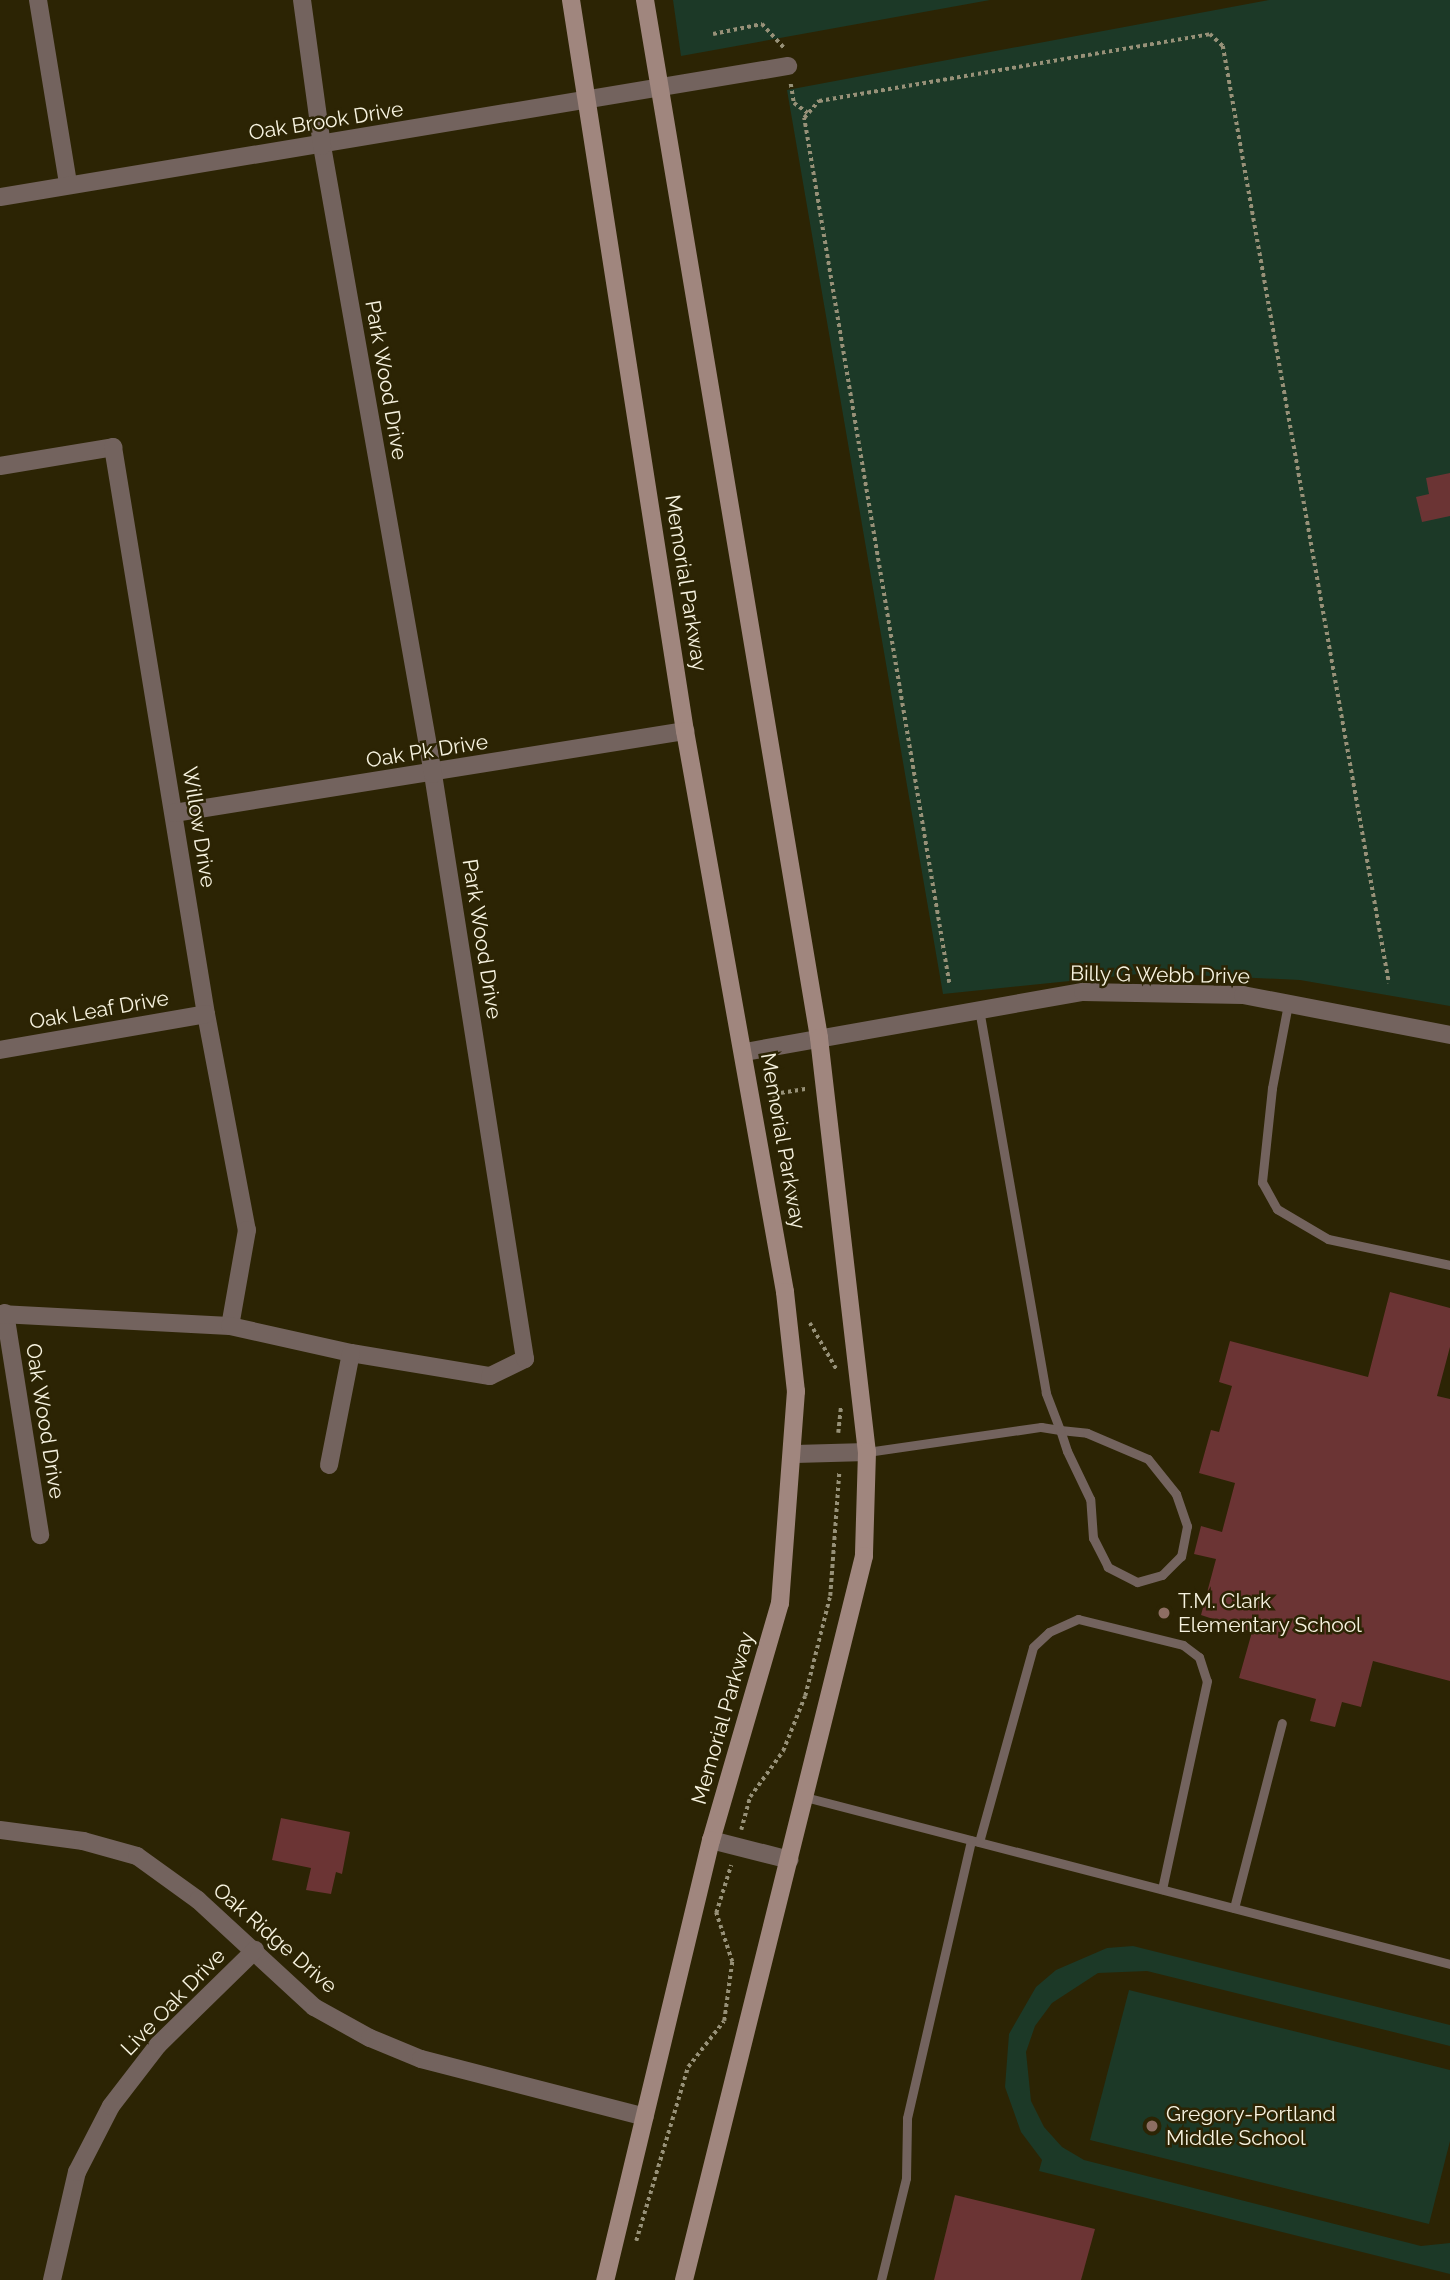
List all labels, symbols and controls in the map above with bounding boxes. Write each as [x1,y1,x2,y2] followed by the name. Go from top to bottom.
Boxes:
[247,96,405,146] street label: Oak Brook Drive
[359,298,413,462] street label: Park Wood Drive
[660,493,712,673] street label: Memorial Parkway
[364,729,490,773] street label: Oak Pk Drive
[177,764,221,890] street label: Willow Drive
[457,857,507,1021] street label: Park Wood Drive
[1069,961,1251,989] street label: Billy G Webb Drive
[27,985,171,1035] street label: Oak Leaf Drive
[755,1051,811,1231] street label: Memorial Parkway
[20,1341,70,1501] street label: Oak Wood Drive
[1178,1588,1362,1638] place label: T.M. Clark Elementary School
[1156,1605,1172,1621] marker: T.M. Clark Elementary School
[686,1628,760,1808] street label: Memorial Parkway
[208,1877,342,1999] street label: Oak Ridge Drive
[116,1943,230,2061] street label: Live Oak Drive
[1166,2101,1335,2151] place label: Gregory-Portland Middle School
[1144,2118,1160,2134] marker: Gregory-Portland Middle School

